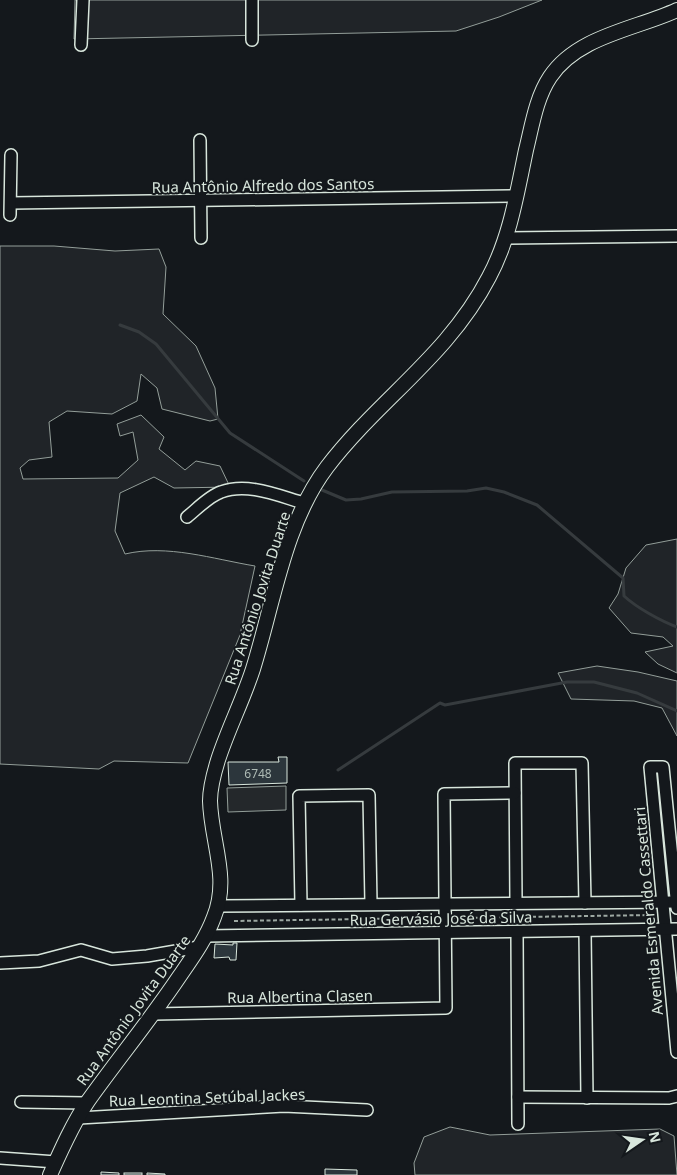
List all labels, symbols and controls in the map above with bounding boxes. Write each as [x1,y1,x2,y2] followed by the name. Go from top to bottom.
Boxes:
[152,173,374,197] street label: Rua Antônio Alfredo dos Santos
[219,509,295,687] street label: Rua Antônio Jovita Duarte
[244,765,272,782] house number: 6748
[629,806,667,1016] street label: Avenida Esmeraldo Cassettari
[349,906,533,930] street label: Rua Gervásio José da Silva
[72,931,194,1089] street label: Rua Antônio Jovita Duarte
[227,985,373,1007] street label: Rua Albertina Clasen
[108,1084,306,1110] street label: Rua Leontina Setúbal Jackes
[617,1115,667,1165] north arrow
[645,1129,666,1145] text: N

